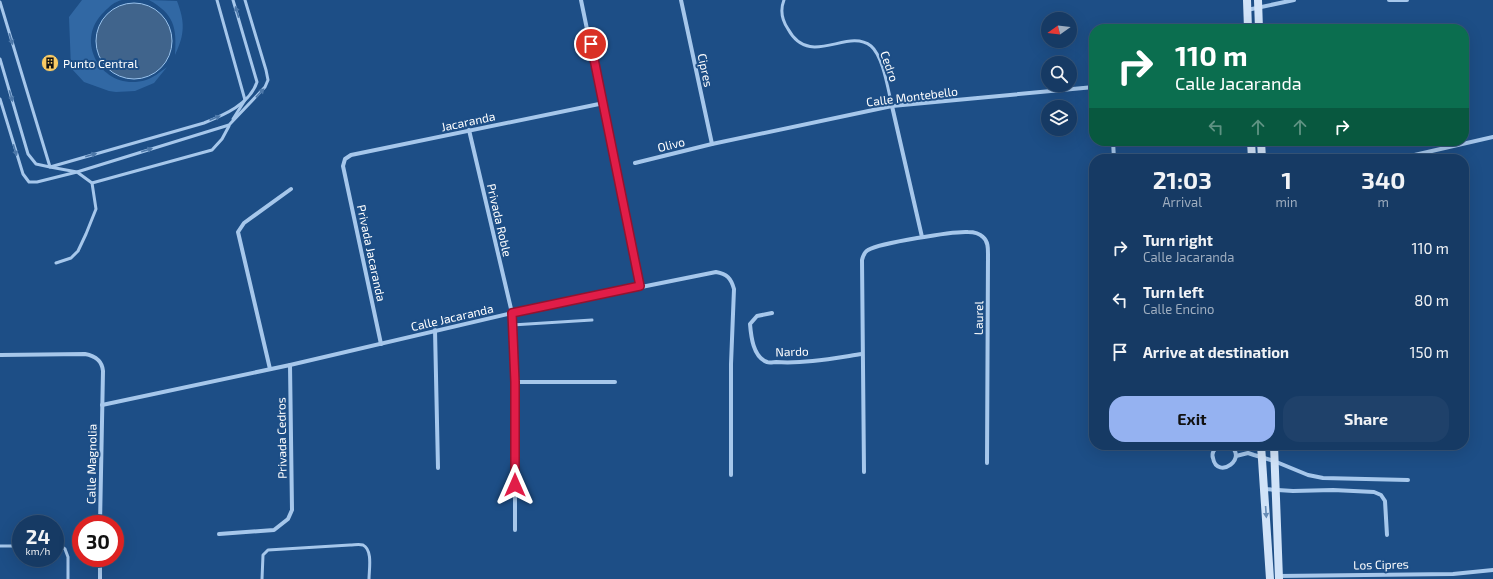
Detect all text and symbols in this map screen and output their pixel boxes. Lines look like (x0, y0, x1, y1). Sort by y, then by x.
one-way arrow (234, 6, 240, 18)
north arrow (1041, 12, 1077, 48)
map controls (1041, 12, 1077, 136)
pin (574, 27, 608, 61)
one-way arrow (8, 33, 14, 45)
icon: arrive (580, 33, 602, 55)
text: 110 m (1175, 38, 1248, 72)
icon: right (1109, 40, 1161, 92)
street label: Cedro (878, 49, 902, 83)
street label: Cipres (696, 52, 716, 88)
building icon: Punto Central (40, 53, 60, 73)
place label: Punto Central (63, 56, 138, 70)
button: search (1041, 56, 1077, 92)
text: Calle Jacaranda (1175, 72, 1302, 94)
street label: Calle Montebello (865, 83, 959, 109)
one-way arrow (255, 88, 264, 98)
one-way arrow (8, 90, 14, 102)
button: layers (1041, 100, 1077, 136)
street label: Jacaranda (440, 108, 496, 134)
one-way arrow (210, 115, 222, 121)
icon: left (1205, 116, 1227, 138)
icon: ahead (1247, 116, 1269, 138)
icon: ahead (1289, 116, 1311, 138)
icon: right (1331, 116, 1353, 138)
street label: Olivo (656, 134, 686, 154)
one-way arrow (12, 144, 18, 156)
one-way arrow (142, 147, 154, 153)
one-way arrow (85, 152, 97, 158)
text: 21:03 (1153, 165, 1212, 194)
text: 1 (1281, 165, 1292, 194)
text: 340 (1361, 165, 1405, 194)
street label: Privada Roble (485, 182, 515, 258)
text: Arrival (1162, 194, 1202, 210)
text: min (1275, 194, 1298, 210)
text: m (1378, 194, 1389, 210)
street label: Privada Jacaranda (355, 203, 389, 303)
text: Turn right (1143, 231, 1213, 249)
icon: right (1109, 237, 1131, 259)
text: 110 m (1412, 239, 1449, 257)
text: Calle Jacaranda (1143, 249, 1234, 265)
text: Turn left (1143, 283, 1204, 301)
icon: left (1109, 289, 1131, 311)
text: 80 m (1414, 291, 1449, 309)
street label: Laurel (971, 300, 985, 335)
street label: Calle Jacaranda (409, 301, 495, 333)
text: Calle Encino (1143, 301, 1215, 317)
icon: arrive (1109, 341, 1131, 363)
street label: Nardo (775, 343, 809, 359)
text: Arrive at destination (1143, 343, 1289, 361)
text: 150 m (1409, 343, 1449, 361)
button: Exit (1109, 396, 1275, 442)
button: Share (1283, 396, 1449, 442)
street label: Privada Cedros (273, 397, 289, 479)
street label: Calle Magnolia (83, 424, 99, 504)
position arrow (494, 464, 536, 506)
one-way arrow (1262, 506, 1269, 518)
speed limit sign: 30 (72, 515, 124, 567)
text: 24 (26, 524, 50, 548)
text: km/h (26, 545, 50, 557)
street label: Los Cipres (1353, 557, 1409, 571)

